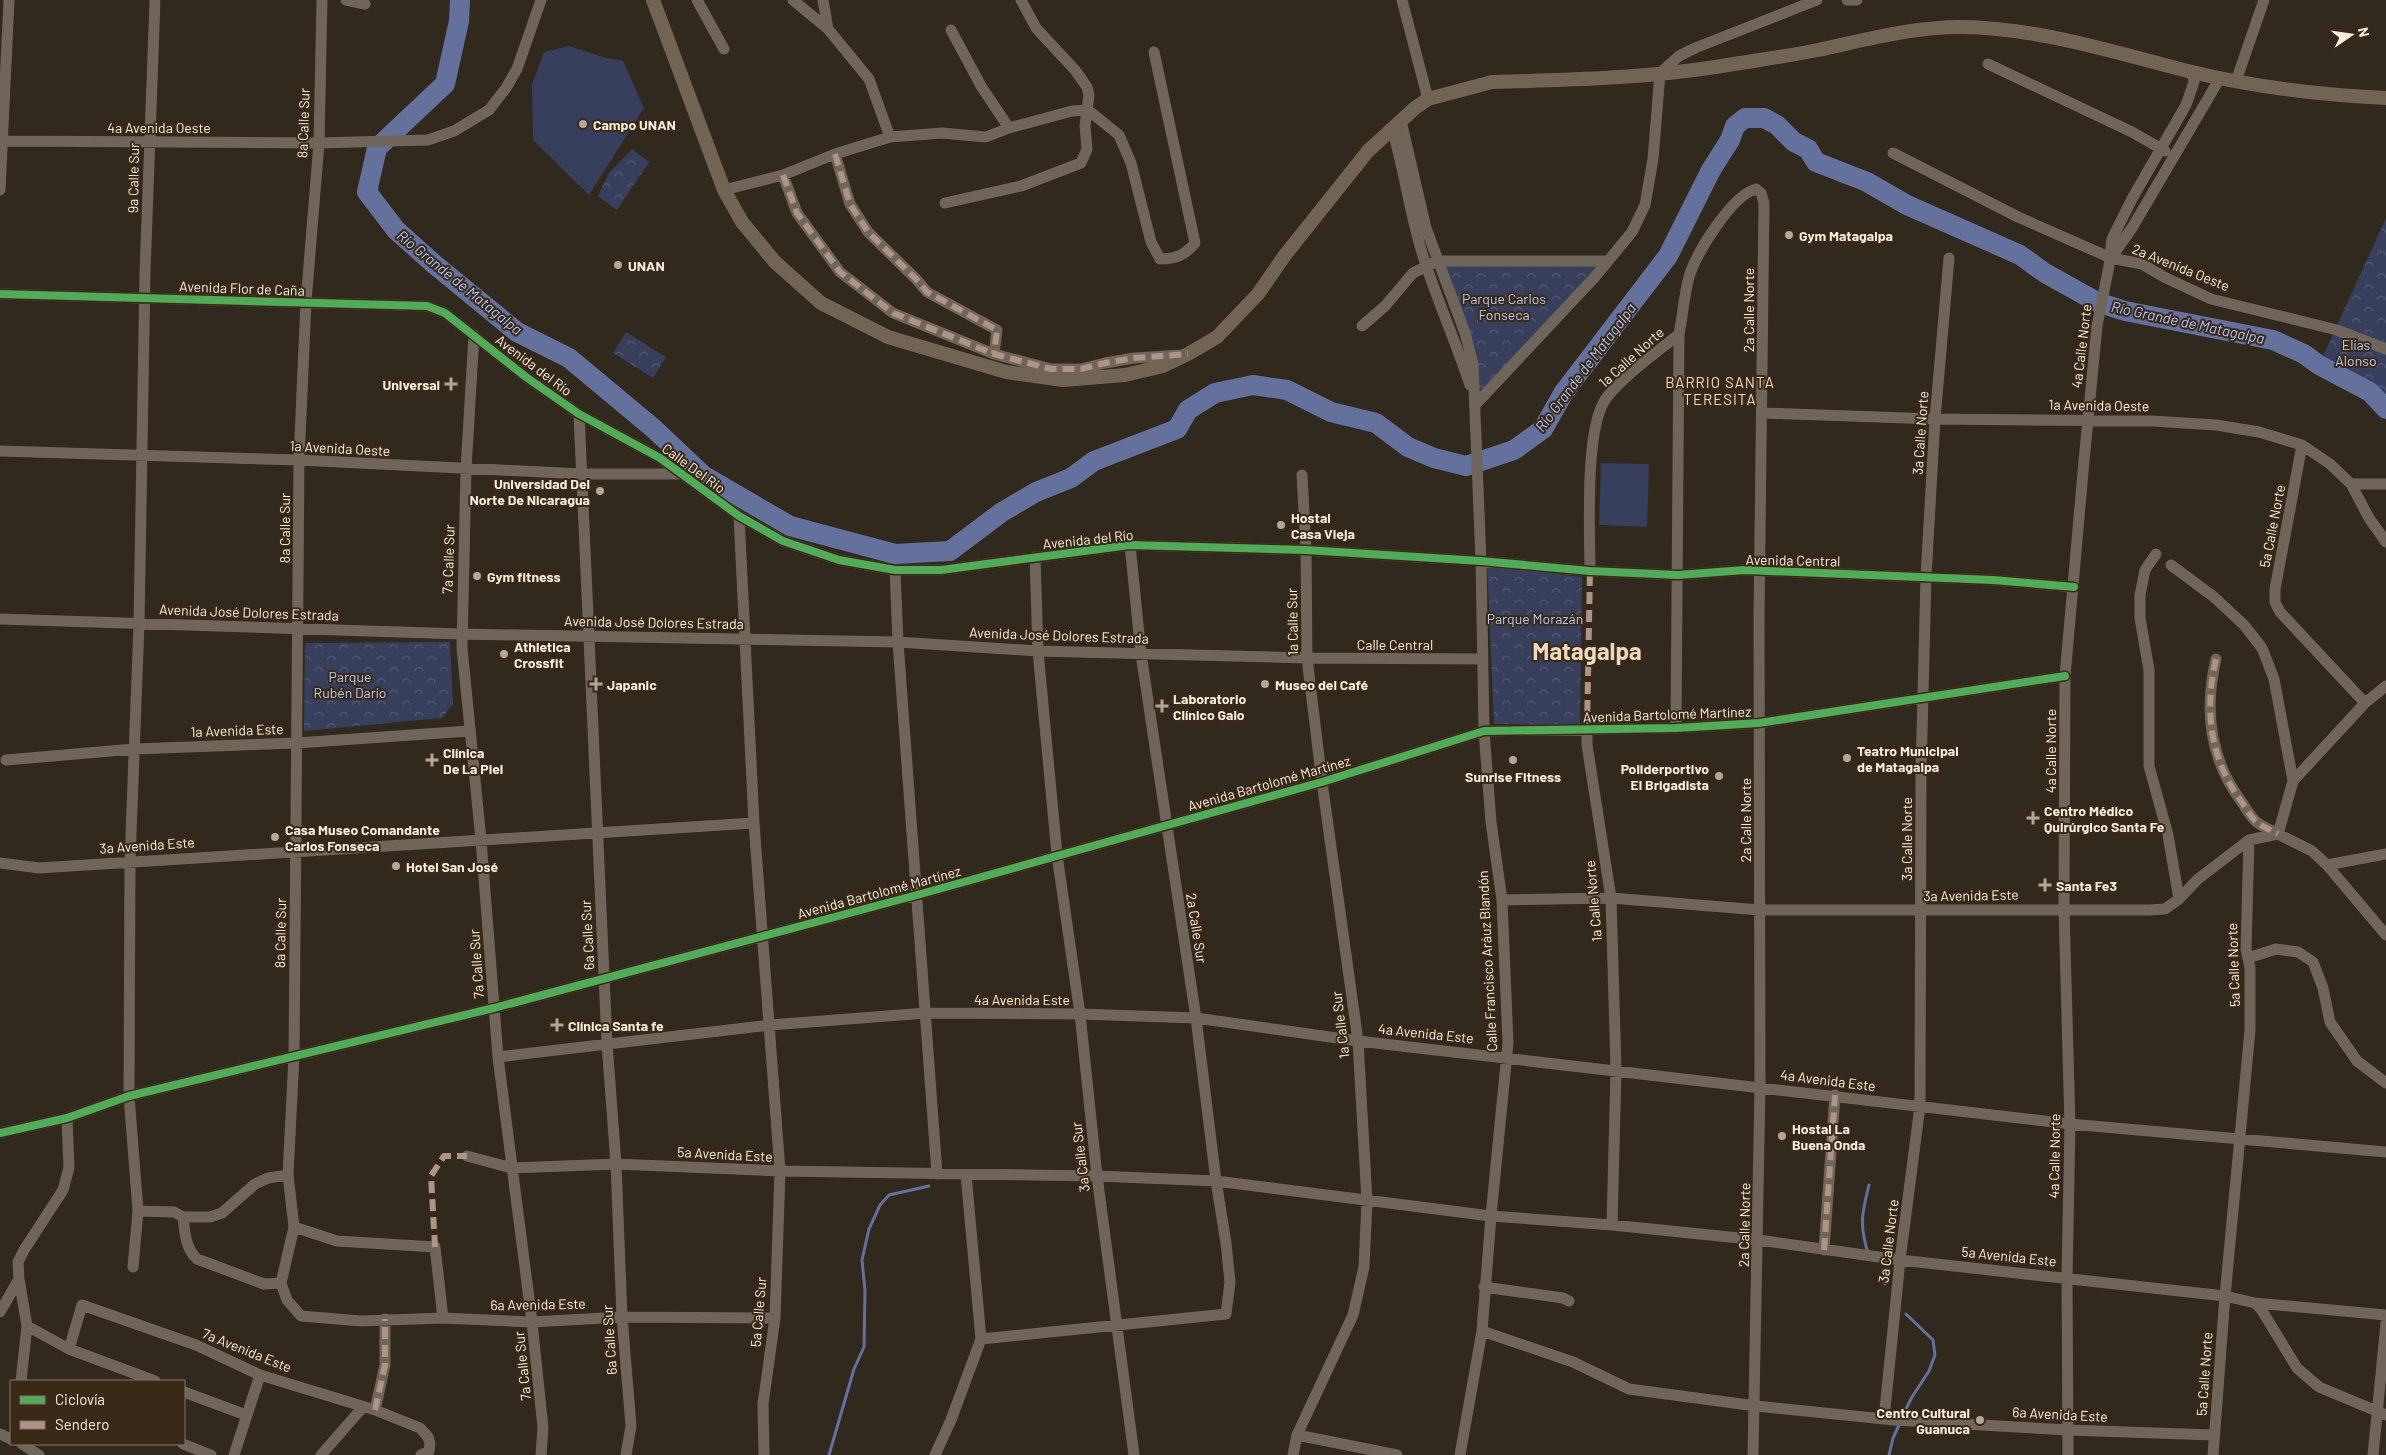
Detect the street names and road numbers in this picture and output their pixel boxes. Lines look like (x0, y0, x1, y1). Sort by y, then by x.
street label: 8a Calle Sur (293, 88, 313, 158)
street label: 4a Avenida Oeste (107, 119, 211, 136)
street label: 9a Calle Sur (124, 143, 142, 213)
street label: 2a Avenida Oeste (2130, 240, 2232, 294)
street label: 2a Calle Norte (1740, 268, 1757, 352)
street label: Avenida Flor de Caña (179, 277, 305, 299)
street label: 4a Calle Norte (2067, 303, 2095, 389)
street label: 1a Calle Norte (1595, 323, 1667, 391)
street label: Avenida del Río (493, 331, 575, 399)
street label: 3a Calle Norte (1909, 390, 1931, 476)
street label: 1a Avenida Oeste (2049, 396, 2149, 414)
street label: 1a Avenida Oeste (289, 437, 391, 459)
street label: Calle Del Rio (659, 439, 729, 497)
street label: 5a Calle Norte (2256, 483, 2288, 569)
street label: 8a Calle Sur (276, 493, 293, 563)
street label: 7a Calle Sur (438, 524, 458, 594)
street label: Avenida del Río (1042, 526, 1134, 552)
street label: Avenida Central (1745, 551, 1841, 569)
street label: 1a Calle Sur (1283, 588, 1301, 656)
street label: Avenida José Dolores Estrada (159, 600, 339, 624)
street label: Avenida José Dolores Estrada (564, 612, 744, 632)
street label: Avenida José Dolores Estrada (969, 623, 1149, 647)
street label: Calle Central (1357, 636, 1433, 653)
street label: Avenida Bartolomé Martínez (1582, 703, 1752, 725)
street label: 4a Calle Norte (2042, 709, 2059, 793)
street label: 1a Avenida Este (190, 720, 284, 740)
street label: Avenida Bartolomé Martínez (1186, 752, 1352, 814)
street label: 2a Calle Norte (1737, 778, 1754, 862)
street label: 3a Calle Norte (1898, 797, 1915, 881)
street label: 3a Avenida Este (99, 833, 195, 857)
street label: 1a Calle Norte (1581, 859, 1605, 943)
street label: Avenida Bartolomé Martínez (795, 862, 963, 922)
street label: Calle Francisco Aráuz Blandón (1474, 870, 1500, 1052)
street label: 3a Avenida Este (1923, 886, 2019, 904)
street label: 2a Calle Sur (1183, 892, 1211, 964)
street label: 8a Calle Sur (271, 898, 289, 968)
street label: 6a Calle Sur (577, 900, 597, 970)
street label: 5a Calle Norte (2223, 923, 2243, 1007)
street label: 7a Calle Sur (465, 929, 487, 999)
street label: 1a Calle Sur (1327, 990, 1353, 1060)
street label: 4a Avenida Este (974, 991, 1070, 1008)
street label: 4a Avenida Este (1377, 1020, 1475, 1046)
street label: 4a Avenida Este (1779, 1066, 1877, 1094)
street label: 4a Calle Norte (2045, 1114, 2063, 1198)
street label: 3a Calle Sur (1067, 1121, 1093, 1193)
street label: 5a Avenida Este (677, 1143, 773, 1165)
street label: 2a Calle Norte (1735, 1183, 1753, 1267)
street label: 3a Calle Norte (1874, 1198, 1902, 1284)
street label: 5a Avenida Este (1961, 1243, 2057, 1269)
street label: 5a Calle Sur (746, 1276, 770, 1348)
street label: 6a Avenida Este (490, 1295, 586, 1313)
street label: 6a Calle Sur (598, 1304, 620, 1376)
street label: 7a Avenida Este (200, 1324, 294, 1376)
street label: 7a Calle Sur (510, 1330, 534, 1402)
street label: 5a Calle Norte (2193, 1331, 2215, 1417)
street label: 6a Avenida Este (2012, 1403, 2108, 1425)

